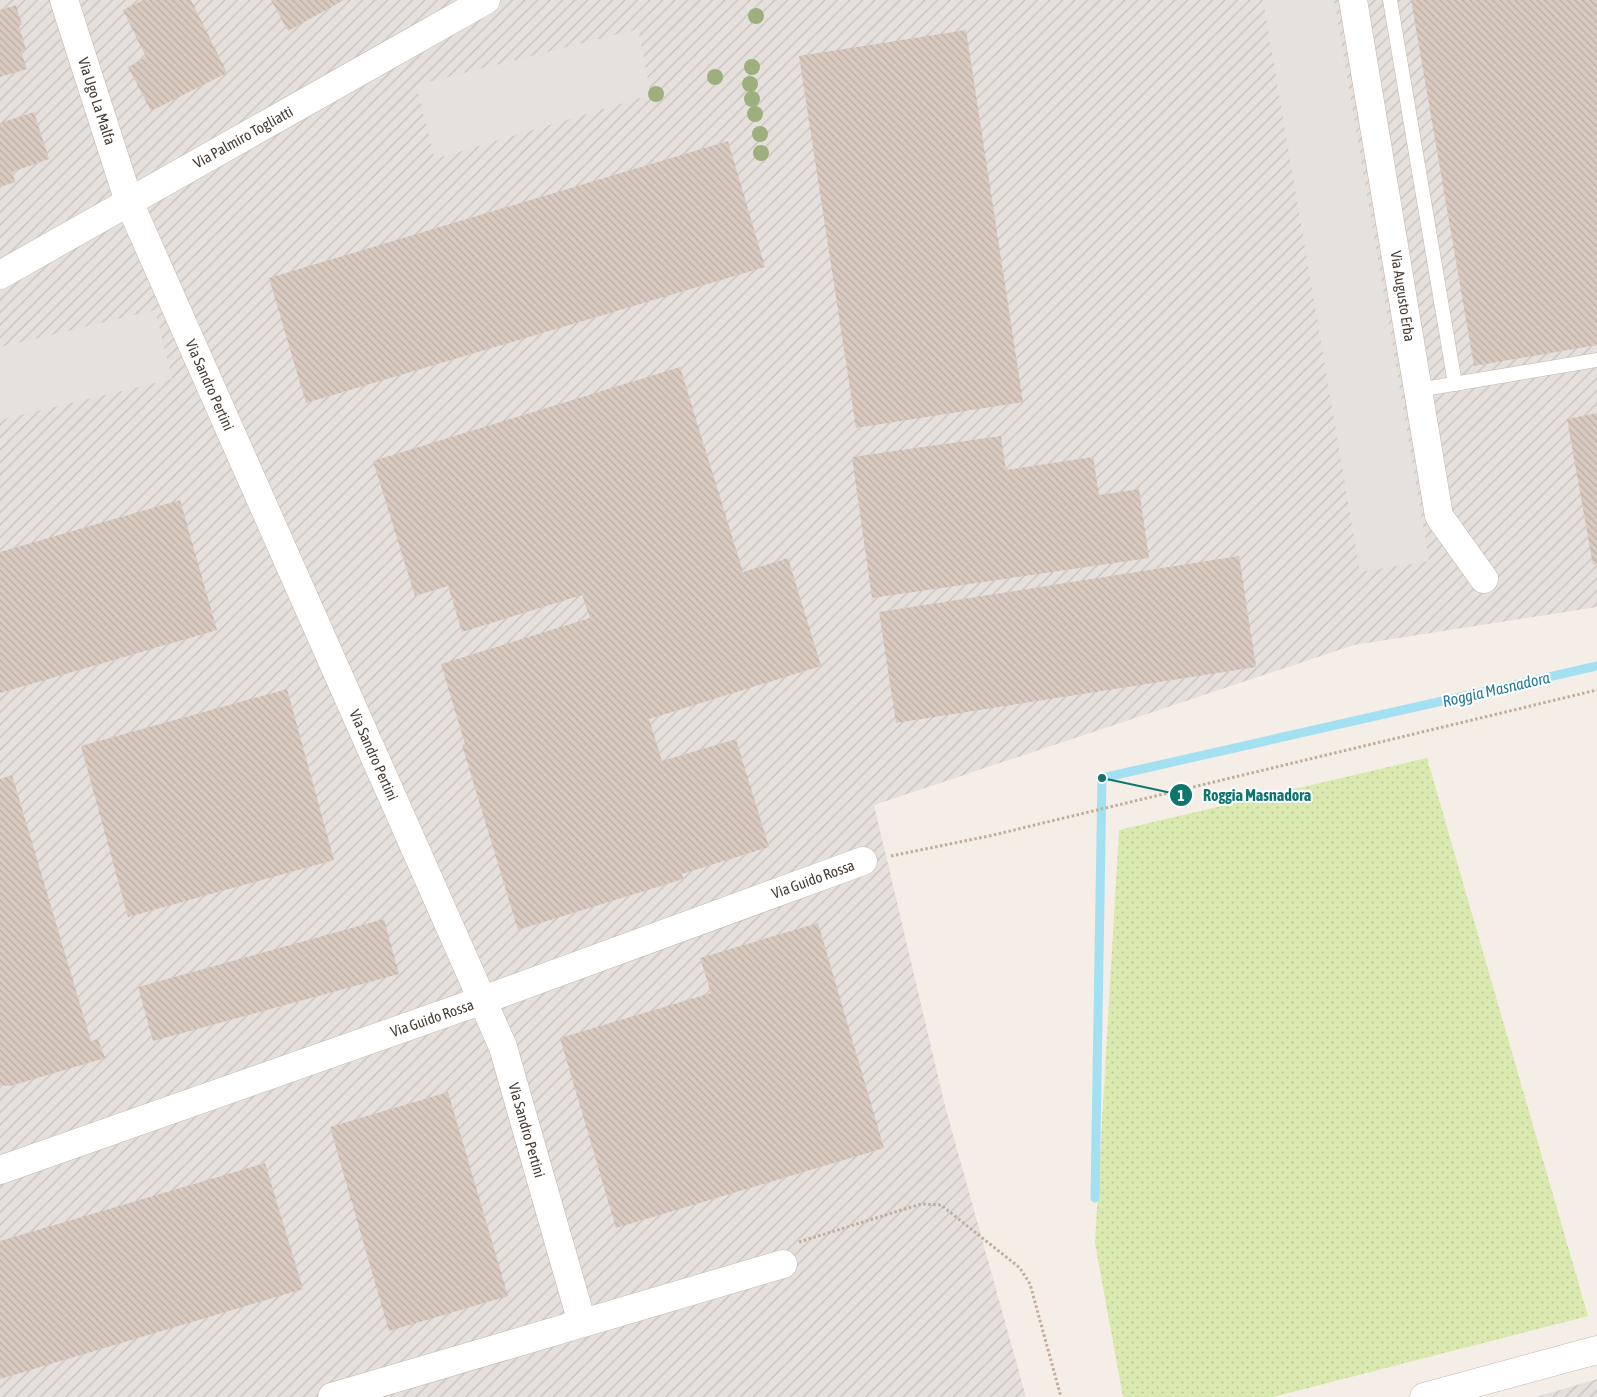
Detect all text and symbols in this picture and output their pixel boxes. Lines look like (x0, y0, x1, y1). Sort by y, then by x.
street label: Via Ugo La Malfa (75, 55, 119, 147)
street label: Via Palmiro Togliatti (190, 103, 296, 171)
street label: Via Augusto Erba (1387, 249, 1419, 343)
street label: Via Sandro Pertini (182, 337, 238, 433)
water label: Roggia Masnadora (1441, 668, 1552, 711)
street label: Via Sandro Pertini (346, 707, 402, 803)
callout: Roggia Masnadora (1168, 780, 1321, 811)
text: Roggia Masnadora (1203, 786, 1311, 804)
text: 1 (1177, 787, 1185, 804)
street label: Via Guido Rossa (769, 856, 857, 902)
street label: Via Guido Rossa (388, 996, 476, 1040)
street label: Via Sandro Pertini (505, 1081, 549, 1179)

